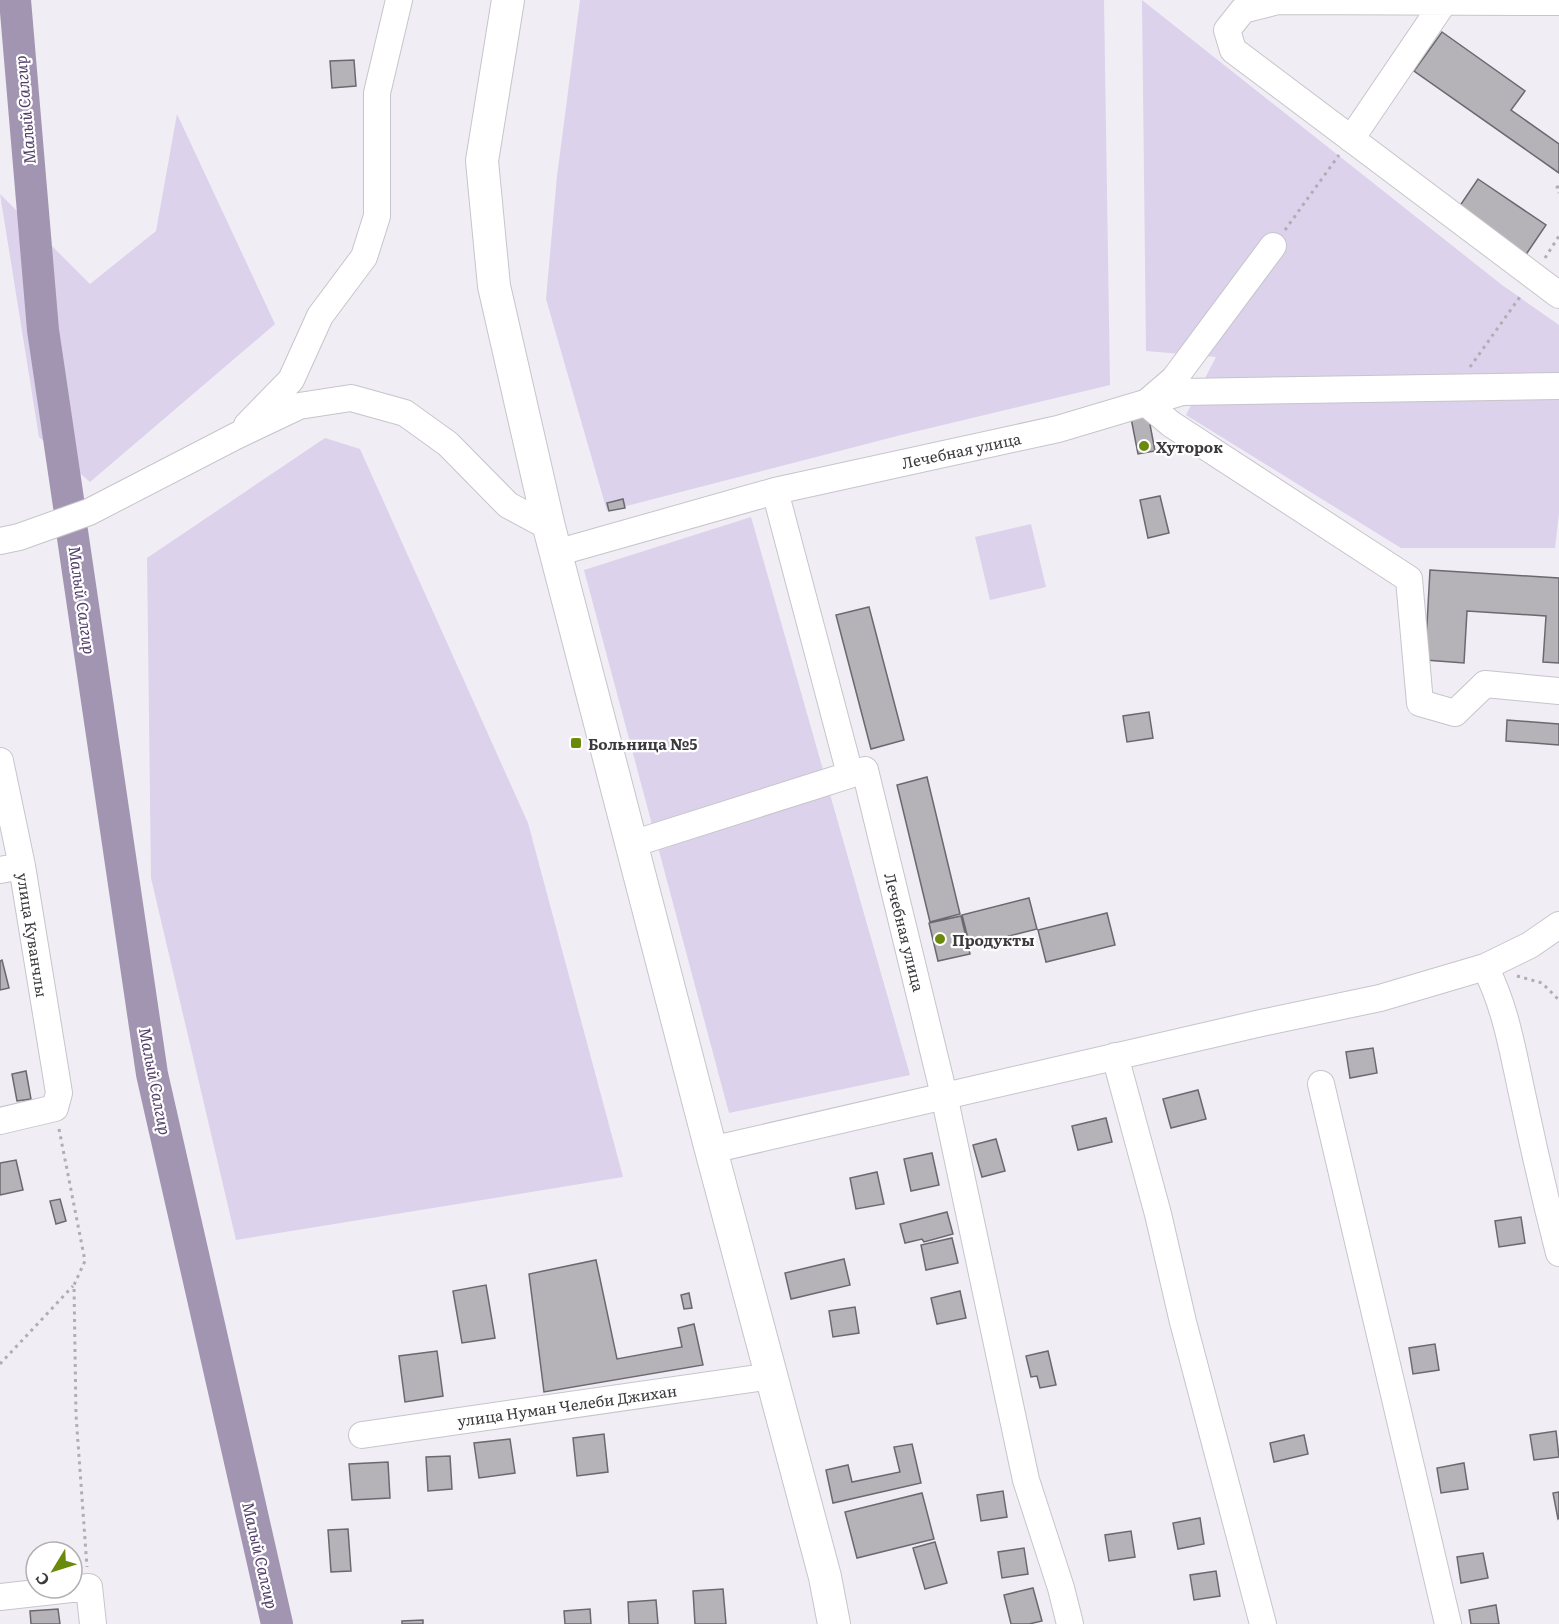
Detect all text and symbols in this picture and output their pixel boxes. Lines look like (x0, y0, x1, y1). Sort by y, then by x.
water label: Малый Салгир (7, 55, 41, 165)
street label: Лечебная улица (899, 426, 1024, 474)
place label: Хуторок (1156, 435, 1223, 458)
marker: Хуторок (1137, 439, 1151, 453)
water label: Малый Салгир (64, 544, 102, 656)
place label: Больница №5 (588, 732, 697, 755)
marker: Больница №5 (569, 736, 583, 750)
street label: Лечебная улица (879, 870, 931, 995)
street label: улица Куванчлы (12, 871, 54, 999)
place label: Продукты (952, 928, 1034, 951)
marker: Продукты (933, 932, 947, 946)
water label: Малый Салгир (134, 1025, 178, 1137)
street label: улица Нуман Челеби Джихан (456, 1378, 678, 1432)
water label: Малый Салгир (237, 1499, 285, 1611)
north arrow (24, 1540, 84, 1600)
text: С (28, 1568, 54, 1592)

